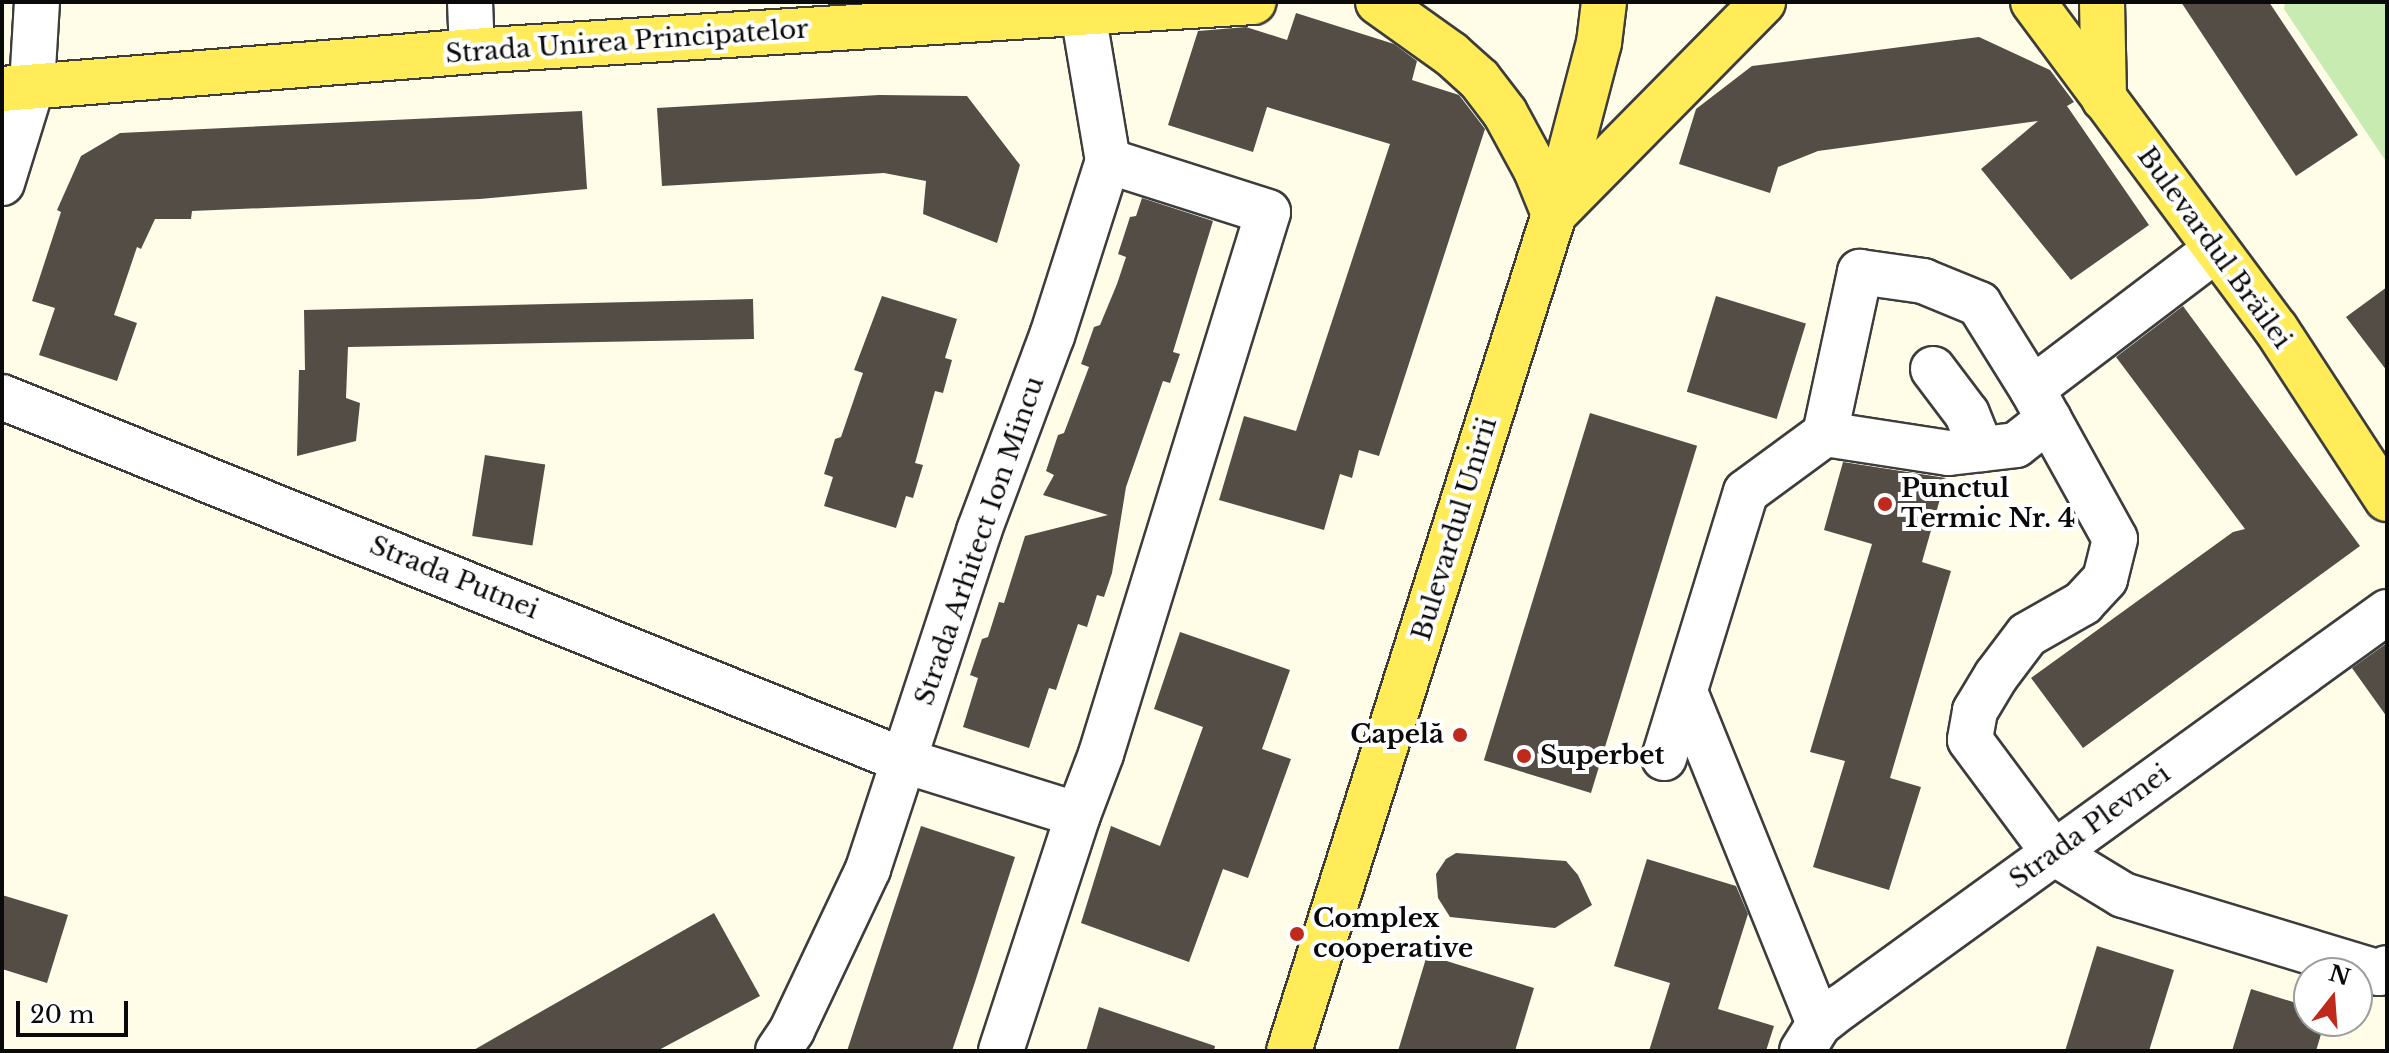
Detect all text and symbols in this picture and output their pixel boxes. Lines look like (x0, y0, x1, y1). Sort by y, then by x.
street label: Strada Unirea Principatelor (444, 14, 810, 70)
street label: Bulevardul Brăilei (2131, 141, 2297, 355)
street label: Strada Arhitect Ion Mincu (909, 372, 1051, 710)
street label: Bulevardul Unirii (1406, 414, 1504, 644)
place label: Punctul Termic Nr. 4 (1901, 473, 2075, 534)
marker: Punctul Termic Nr. 4 (1876, 495, 1894, 513)
street label: Strada Putnei (365, 530, 543, 626)
place label: Capelă (1350, 719, 1444, 751)
marker: Capelă (1451, 726, 1469, 744)
place label: Superbet (1540, 740, 1664, 772)
marker: Superbet (1515, 747, 1533, 765)
street label: Strada Plevnei (2004, 758, 2176, 896)
place label: Complex cooperative (1313, 903, 1473, 964)
marker: Complex cooperative (1288, 925, 1306, 943)
north arrow (2293, 957, 2373, 1037)
text: N (2326, 960, 2353, 991)
scale bar (20, 985, 132, 1035)
text: 20 m (30, 1000, 95, 1029)

